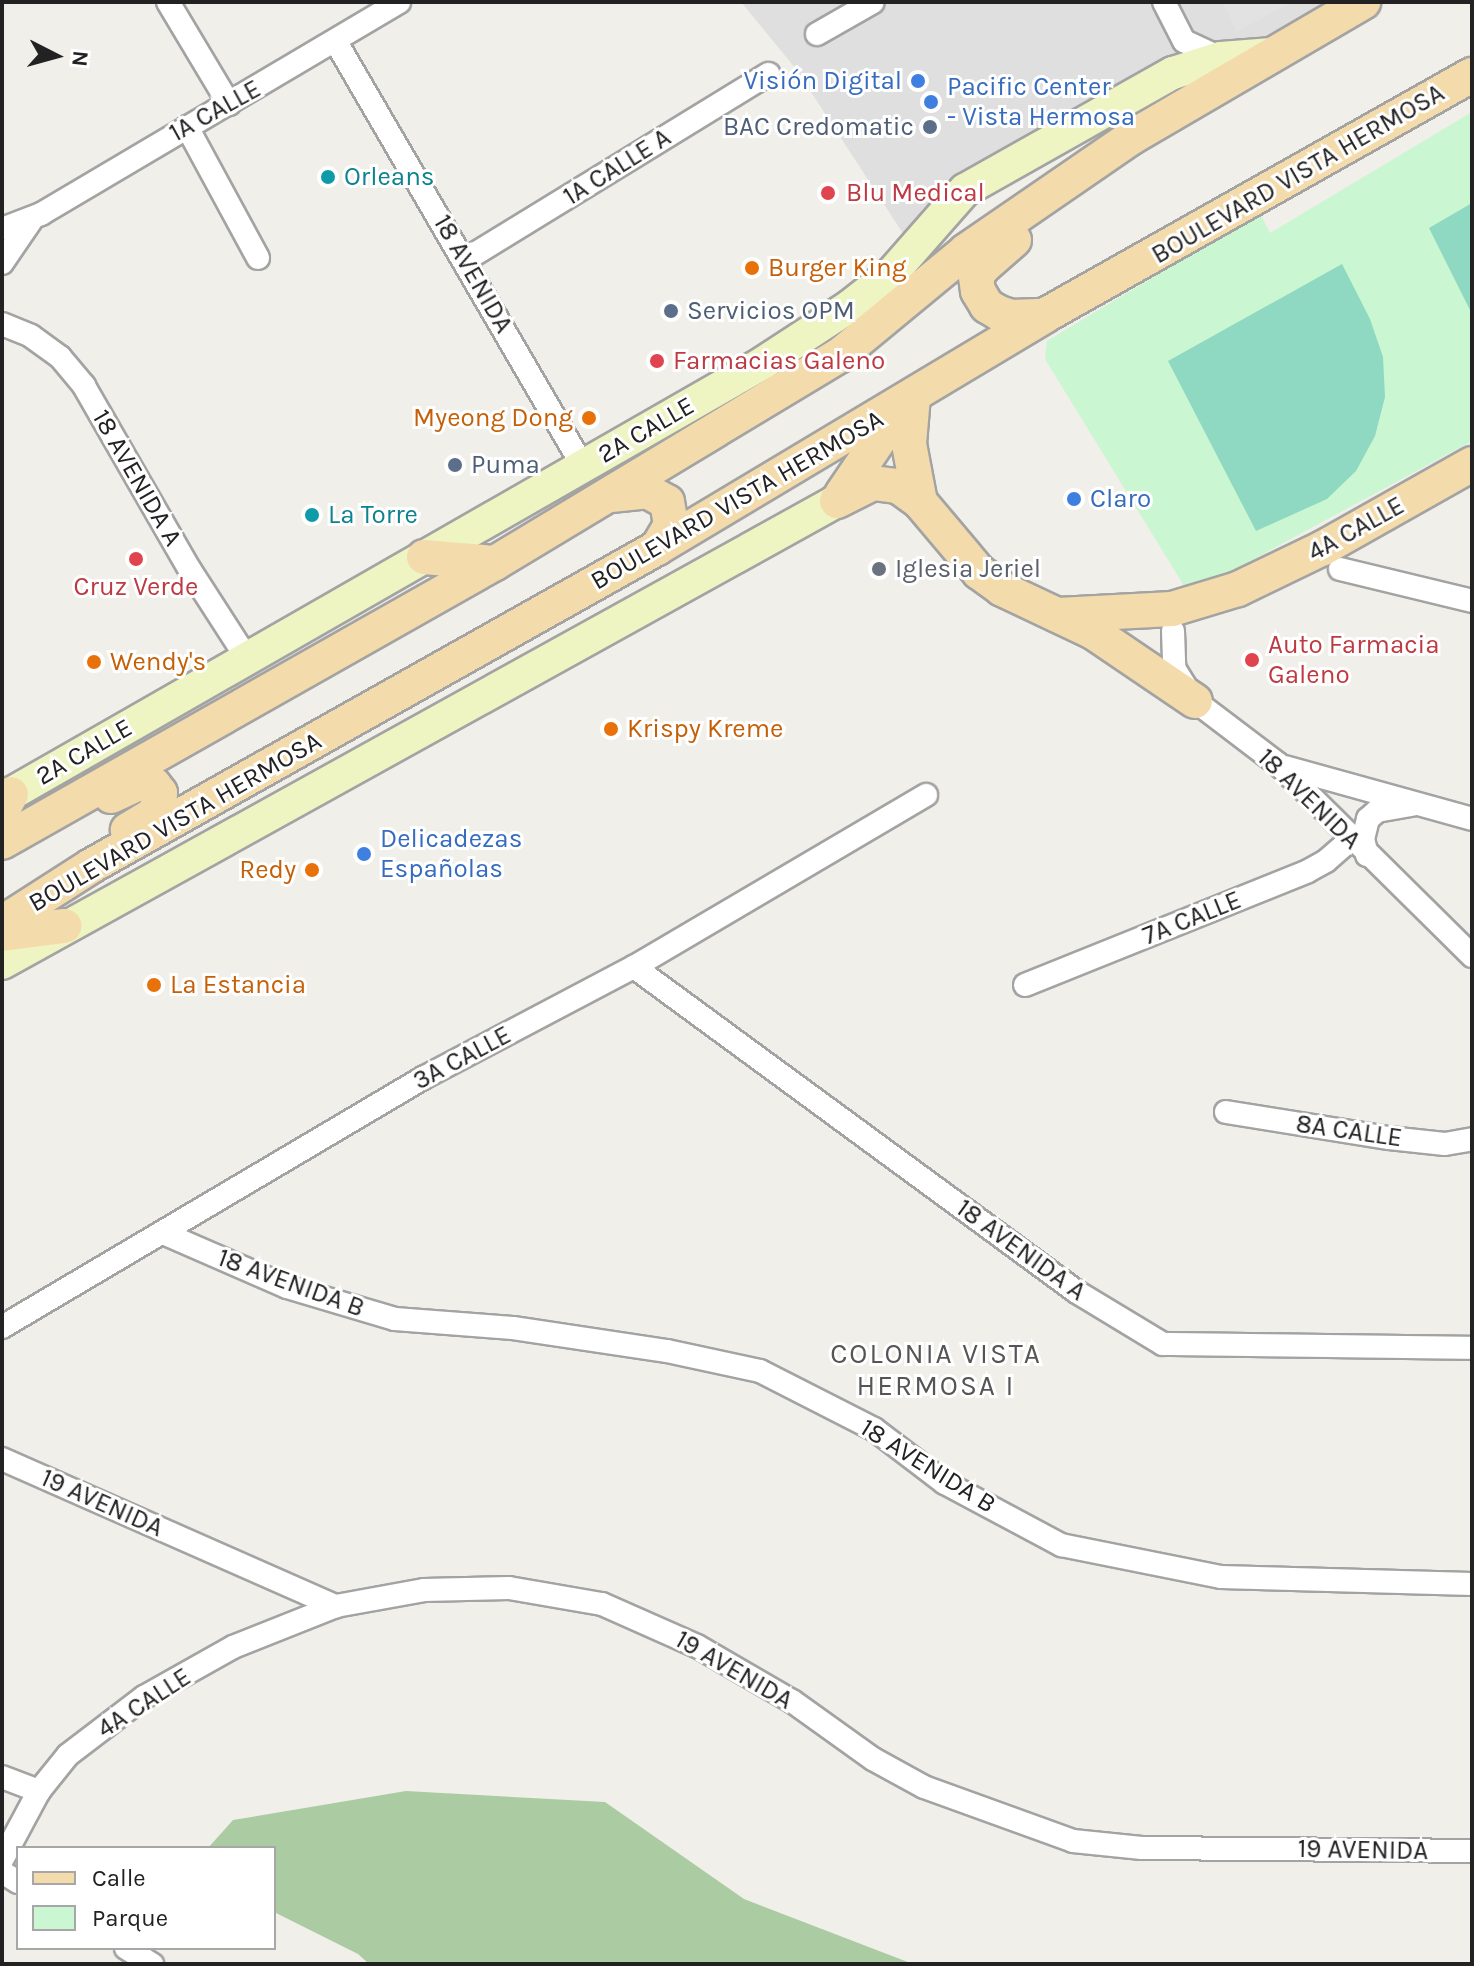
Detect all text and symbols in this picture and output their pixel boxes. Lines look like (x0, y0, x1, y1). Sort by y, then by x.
north arrow (16, 16, 96, 96)
text: N (66, 49, 94, 68)
place label: Visión Digital (743, 65, 902, 97)
place label: Pacific Center - Vista Hermosa (947, 71, 1135, 132)
marker: Visión Digital (909, 72, 927, 90)
street label: 1A CALLE (164, 73, 266, 149)
street label: BOULEVARD VISTA HERMOSA (1146, 77, 1450, 271)
marker: Pacific Center - Vista Hermosa (922, 93, 940, 111)
place label: BAC Credomatic (723, 111, 914, 143)
marker: BAC Credomatic (921, 118, 939, 136)
street label: 1A CALLE A (558, 122, 676, 212)
place label: Orleans (344, 161, 434, 193)
marker: Orleans (319, 168, 337, 186)
place label: Blu Medical (846, 177, 985, 209)
marker: Blu Medical (817, 182, 839, 204)
street label: 18 AVENIDA (427, 209, 519, 339)
place label: Burger King (768, 252, 906, 284)
marker: Burger King (743, 259, 761, 277)
place label: Servicios OPM (687, 295, 855, 327)
marker: Servicios OPM (662, 302, 680, 320)
place label: Farmacias Galeno (673, 345, 885, 377)
marker: Farmacias Galeno (648, 352, 666, 370)
street label: 2A CALLE (592, 390, 700, 470)
place label: Myeong Dong (413, 402, 573, 434)
street label: BOULEVARD VISTA HERMOSA (585, 403, 889, 597)
street label: 18 AVENIDA A (85, 404, 189, 552)
marker: Myeong Dong (580, 409, 598, 427)
place label: Puma (471, 449, 540, 481)
marker: Puma (446, 456, 464, 474)
place label: Claro (1090, 483, 1151, 515)
marker: Claro (1065, 490, 1083, 508)
street label: 4A CALLE (1302, 490, 1410, 568)
place label: La Torre (328, 499, 418, 531)
marker: La Torre (303, 506, 321, 524)
marker: Cruz Verde (127, 550, 145, 568)
place label: Iglesia Jeriel (895, 553, 1041, 585)
marker: Iglesia Jeriel (870, 560, 888, 578)
place label: Cruz Verde (74, 571, 198, 603)
place label: Auto Farmacia Galeno (1268, 629, 1440, 690)
place label: Wendy's (110, 646, 206, 678)
marker: Auto Farmacia Galeno (1243, 651, 1261, 669)
marker: Wendy's (85, 653, 103, 671)
street label: 2A CALLE (30, 712, 138, 792)
place label: Krispy Kreme (627, 713, 783, 745)
marker: Krispy Kreme (602, 720, 620, 738)
street label: BOULEVARD VISTA HERMOSA (23, 725, 327, 919)
street label: 18 AVENIDA (1251, 742, 1367, 856)
place label: Delicadezas Españolas (380, 823, 522, 884)
marker: Delicadezas Españolas (355, 845, 373, 863)
place label: Redy (239, 854, 296, 886)
marker: Redy (303, 861, 321, 879)
street label: 7A CALLE (1138, 884, 1246, 952)
place label: La Estancia (170, 969, 306, 1001)
marker: La Estancia (145, 976, 163, 994)
street label: 3A CALLE (408, 1019, 516, 1097)
street label: 8A CALLE (1294, 1108, 1404, 1154)
street label: 18 AVENIDA A (950, 1193, 1092, 1307)
street label: 18 AVENIDA B (213, 1242, 369, 1324)
district label: COLONIA VISTA HERMOSA I (830, 1337, 1042, 1403)
street label: 18 AVENIDA B (855, 1412, 1001, 1520)
street label: 19 AVENIDA (36, 1462, 168, 1544)
street label: 19 AVENIDA (670, 1624, 798, 1716)
street label: 4A CALLE (91, 1661, 197, 1745)
street label: 19 AVENIDA (1298, 1833, 1428, 1867)
legend (16, 1846, 276, 1950)
text: Calle (92, 1864, 146, 1892)
text: Parque (92, 1904, 168, 1932)

